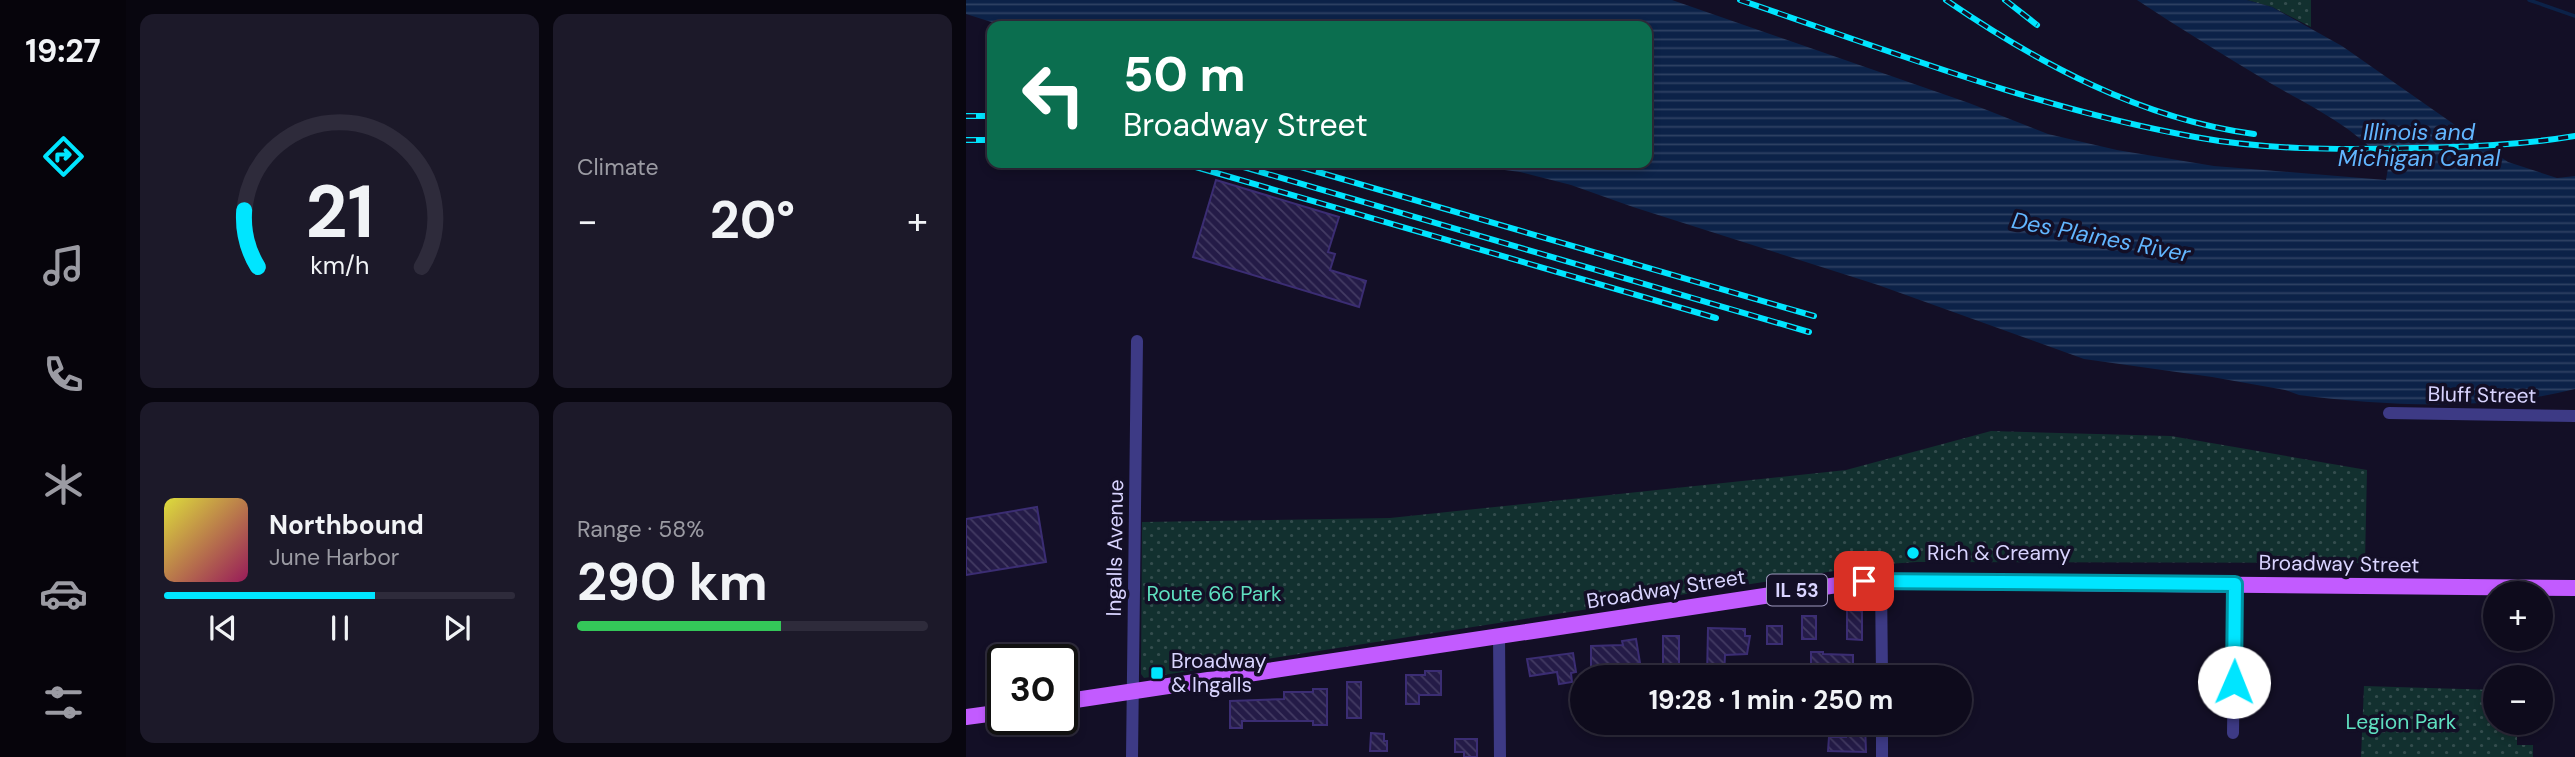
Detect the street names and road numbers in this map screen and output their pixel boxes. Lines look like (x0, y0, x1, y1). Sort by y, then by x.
street label: Bluff Street (2427, 380, 2537, 410)
street label: Ingalls Avenue (1100, 479, 1130, 617)
street label: Broadway Street (2258, 549, 2420, 579)
street label: Broadway Street (1584, 563, 1748, 615)
road number: IL 53 (1767, 575, 1827, 606)

